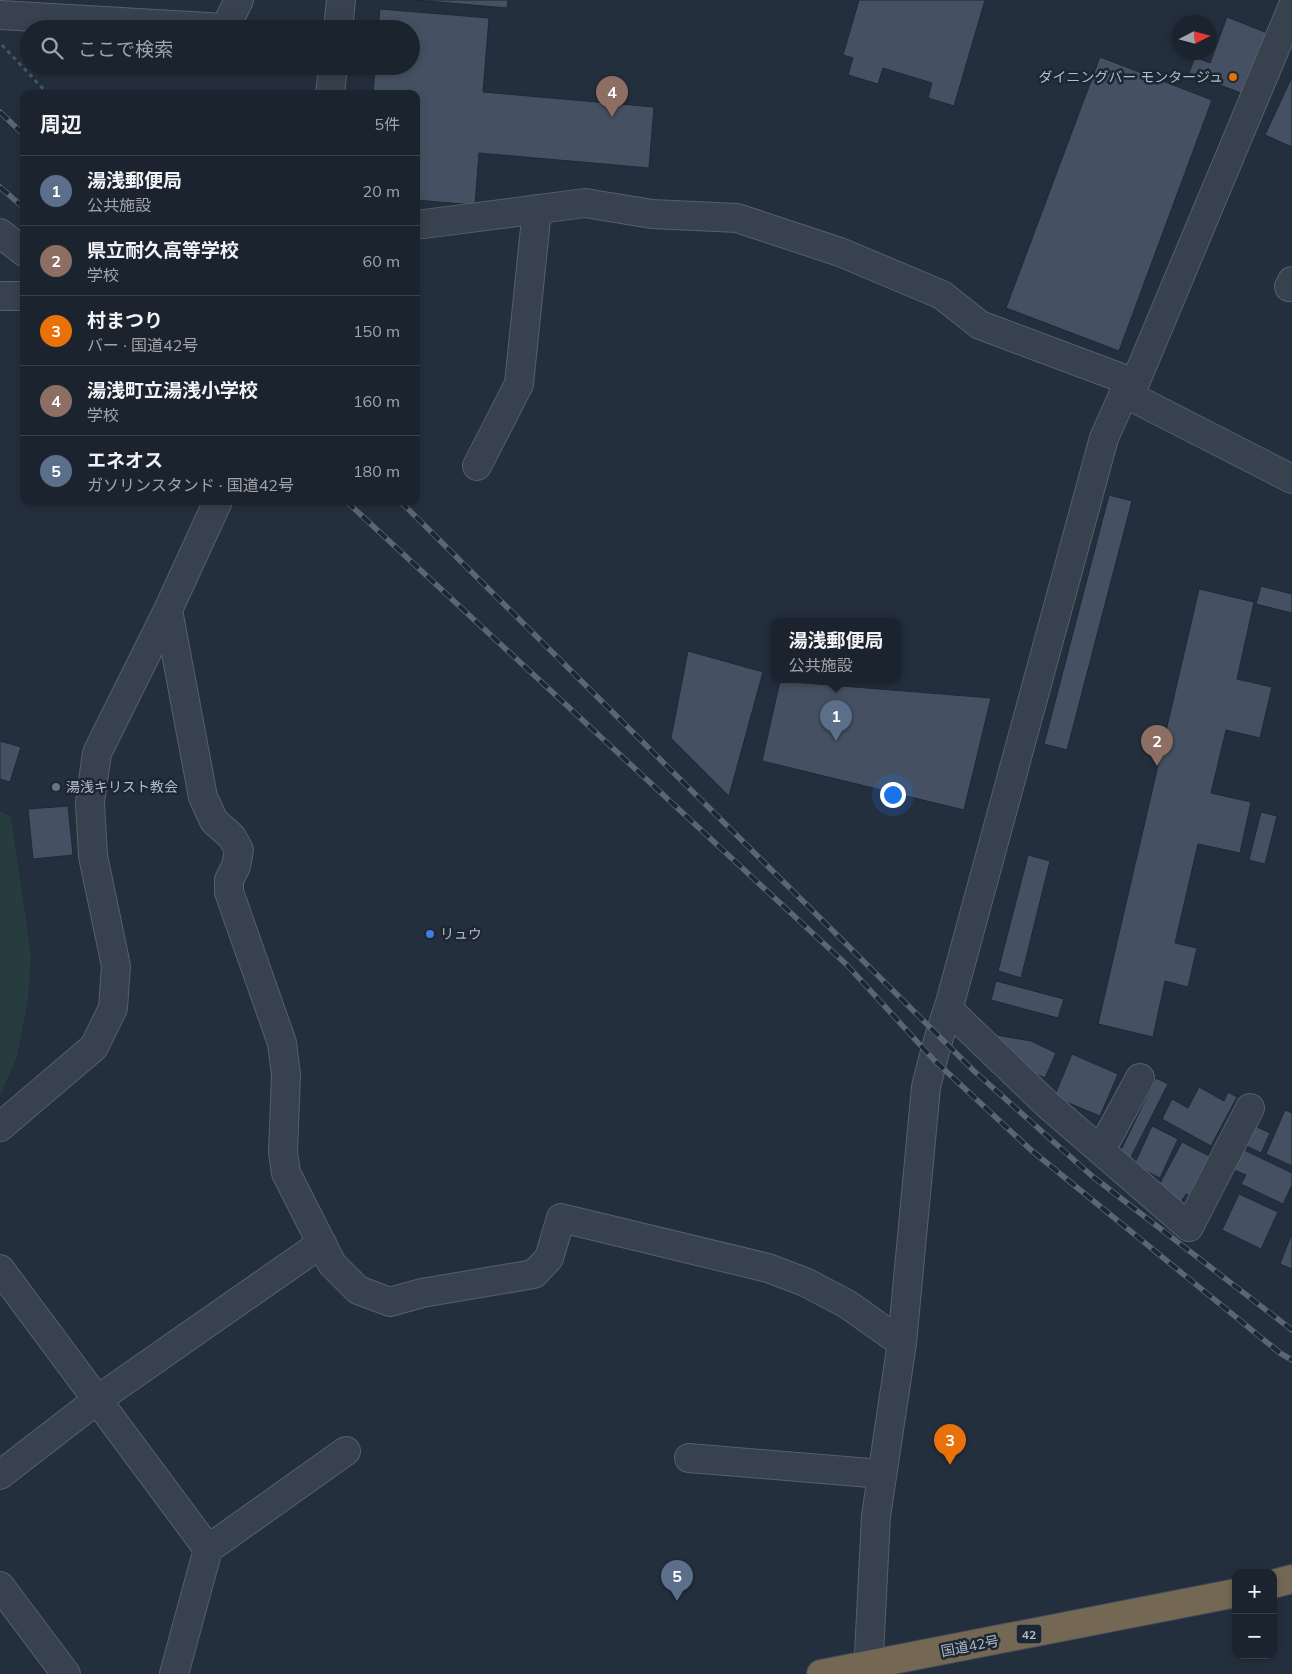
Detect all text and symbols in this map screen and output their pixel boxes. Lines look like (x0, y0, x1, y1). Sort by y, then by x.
north arrow (1172, 15, 1217, 60)
search box (20, 20, 420, 75)
icon: search (38, 34, 66, 62)
text: ここで検索 (78, 37, 173, 61)
place label: ダイニングバー モンタージュ (1039, 68, 1223, 86)
marker: ダイニングバー モンタージュ (1227, 71, 1239, 83)
pin: 4 (596, 76, 628, 117)
text: 周辺 (40, 111, 82, 137)
text: 5件 (374, 114, 400, 134)
text: 湯浅郵便局 (87, 168, 182, 192)
text: 1 (51, 181, 61, 201)
text: 20 m (363, 181, 400, 201)
text: 公共施設 (87, 195, 151, 215)
text: 県立耐久高等学校 (87, 238, 239, 262)
text: 2 (51, 251, 61, 271)
text: 60 m (363, 251, 400, 271)
text: 学校 (87, 265, 119, 285)
text: 村まつり (87, 308, 163, 332)
text: 3 (51, 321, 61, 341)
text: 150 m (353, 321, 400, 341)
text: バー · 国道42号 (87, 335, 198, 355)
text: 湯浅町立湯浅小学校 (87, 378, 258, 402)
text: 4 (51, 391, 61, 411)
text: 160 m (353, 391, 400, 411)
text: 学校 (87, 405, 119, 425)
text: エネオス (87, 448, 163, 472)
text: 5 (51, 461, 61, 481)
text: 180 m (353, 461, 400, 481)
text: ガソリンスタンド · 国道42号 (87, 475, 294, 495)
popup (771, 618, 901, 683)
text: 湯浅郵便局 (788, 628, 884, 652)
text: 公共施設 (788, 655, 853, 675)
pin: 1 (820, 700, 852, 741)
pin: 2 (1141, 725, 1173, 766)
place label: 湯浅キリスト教会 (66, 778, 178, 796)
marker: 湯浅キリスト教会 (50, 781, 62, 793)
your location (880, 782, 906, 808)
place label: リュウ (440, 925, 482, 943)
marker: リュウ (424, 928, 436, 940)
pin: 3 (934, 1424, 966, 1465)
pin: 5 (661, 1560, 693, 1601)
map controls (1232, 1569, 1277, 1659)
button: + (1232, 1569, 1277, 1614)
button: − (1232, 1614, 1277, 1659)
road number: 42 (1016, 1625, 1042, 1644)
street label: 国道42号 (939, 1632, 1001, 1660)

